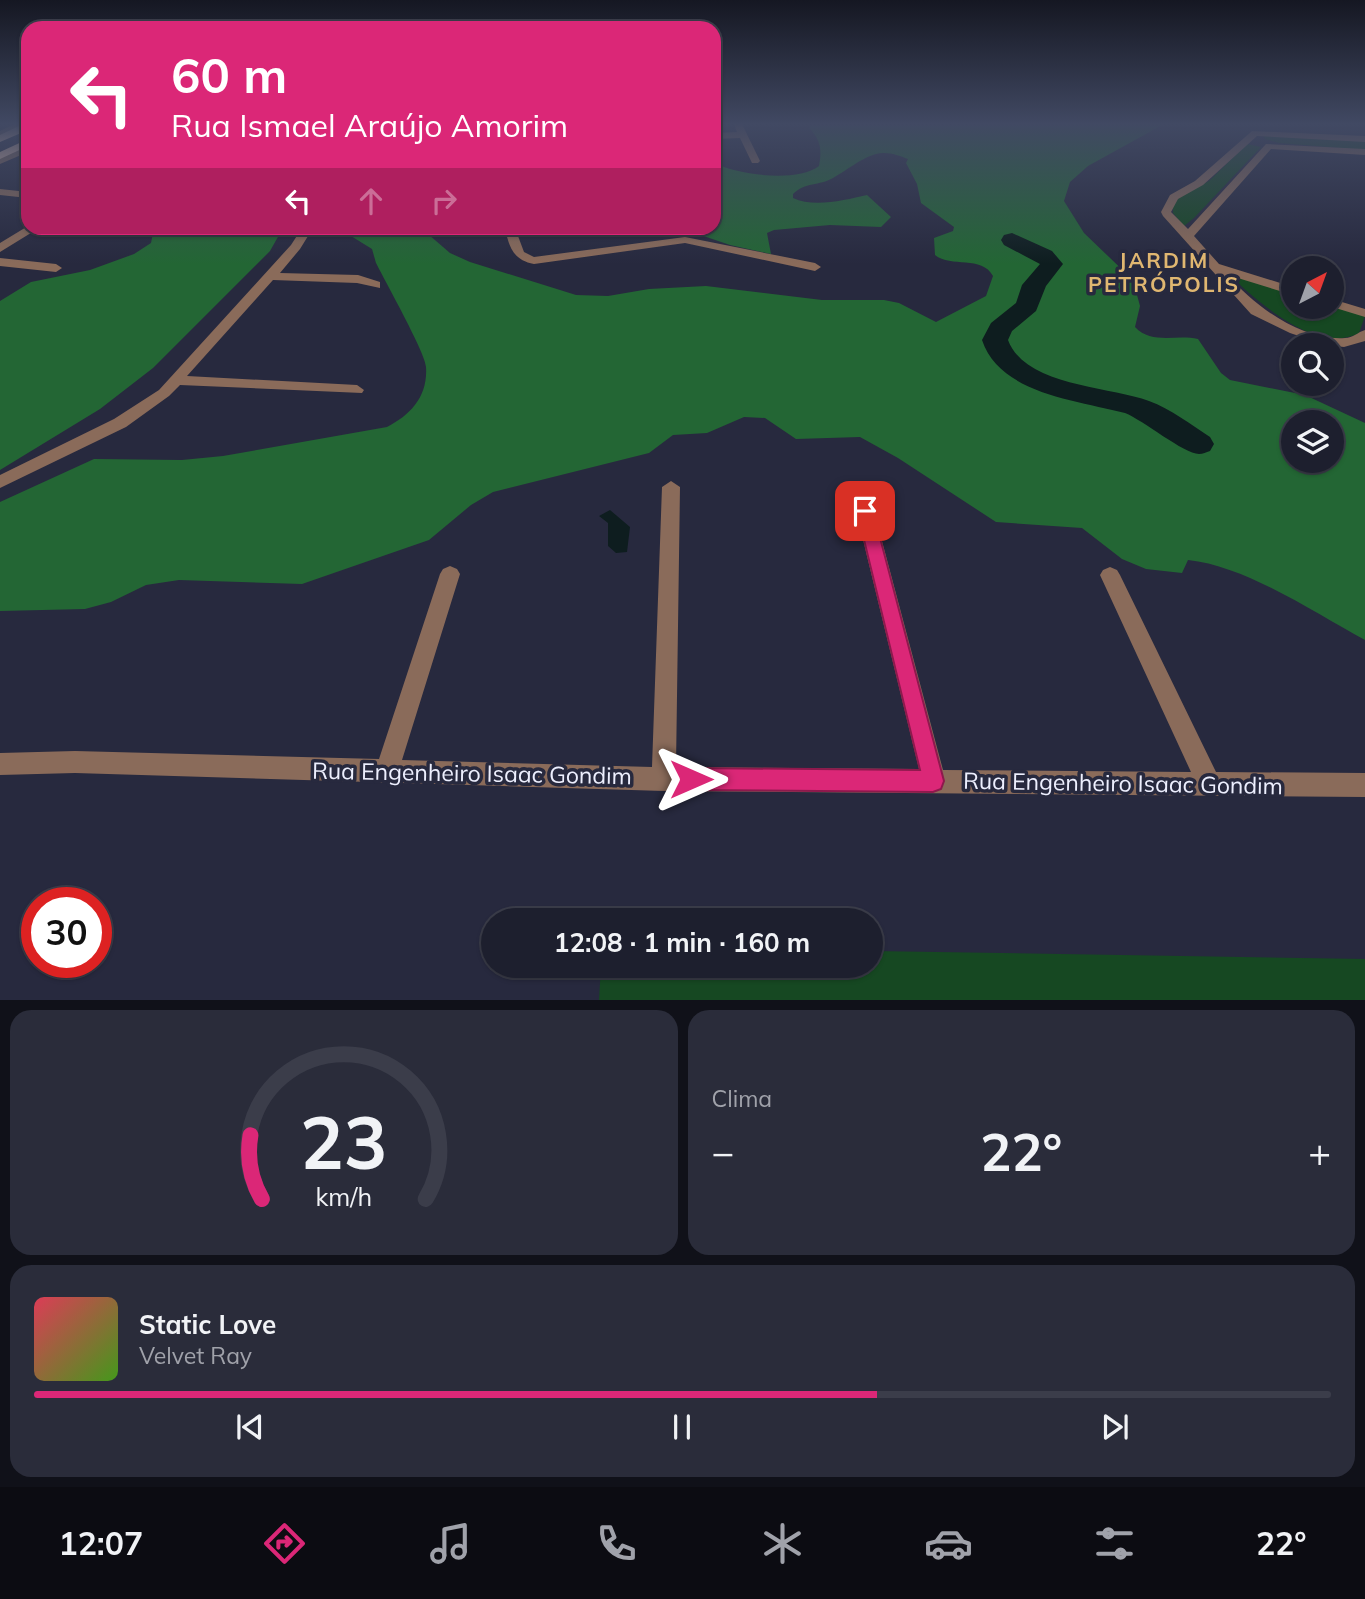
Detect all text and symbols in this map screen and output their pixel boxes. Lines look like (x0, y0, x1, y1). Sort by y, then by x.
text: 60 m (171, 44, 287, 105)
icon: left (56, 49, 147, 140)
text: Rua Ismael Araújo Amorim (171, 105, 568, 145)
icon: left (279, 182, 317, 220)
icon: ahead (352, 182, 390, 220)
icon: right (425, 182, 463, 220)
district label: JARDIM PETRÓPOLIS (1088, 247, 1240, 297)
north arrow (1281, 256, 1344, 318)
map controls (1281, 256, 1344, 473)
button: search (1281, 333, 1344, 396)
button: layers (1281, 410, 1344, 473)
pin (835, 481, 895, 541)
icon: arrive (846, 492, 884, 530)
position arrow (654, 742, 728, 816)
street label: Rua Engenheiro Isaac Gondim (312, 756, 632, 790)
street label: Rua Engenheiro Isaac Gondim (963, 766, 1283, 800)
speed limit sign: 30 (21, 887, 112, 978)
text: 12:08 · 1 min · 160 m (554, 926, 810, 959)
text: Clima (712, 1084, 772, 1113)
text: 23 (300, 1096, 387, 1187)
text: 22° (980, 1119, 1062, 1184)
text: − (712, 1128, 734, 1176)
text: + (1308, 1128, 1331, 1176)
text: km/h (315, 1180, 372, 1211)
text: Static Love (139, 1308, 276, 1341)
text: Velvet Ray (139, 1341, 252, 1370)
icon: previous (231, 1408, 269, 1446)
icon: pause (663, 1408, 701, 1446)
icon: next (1096, 1408, 1134, 1446)
icon: directions (260, 1519, 309, 1568)
icon: music (426, 1519, 475, 1568)
icon: phone (592, 1519, 641, 1568)
icon: climate (758, 1519, 807, 1568)
icon: car (924, 1519, 973, 1568)
icon: filters (1090, 1519, 1139, 1568)
text: 12:07 (58, 1523, 143, 1563)
text: 22° (1256, 1523, 1306, 1563)

